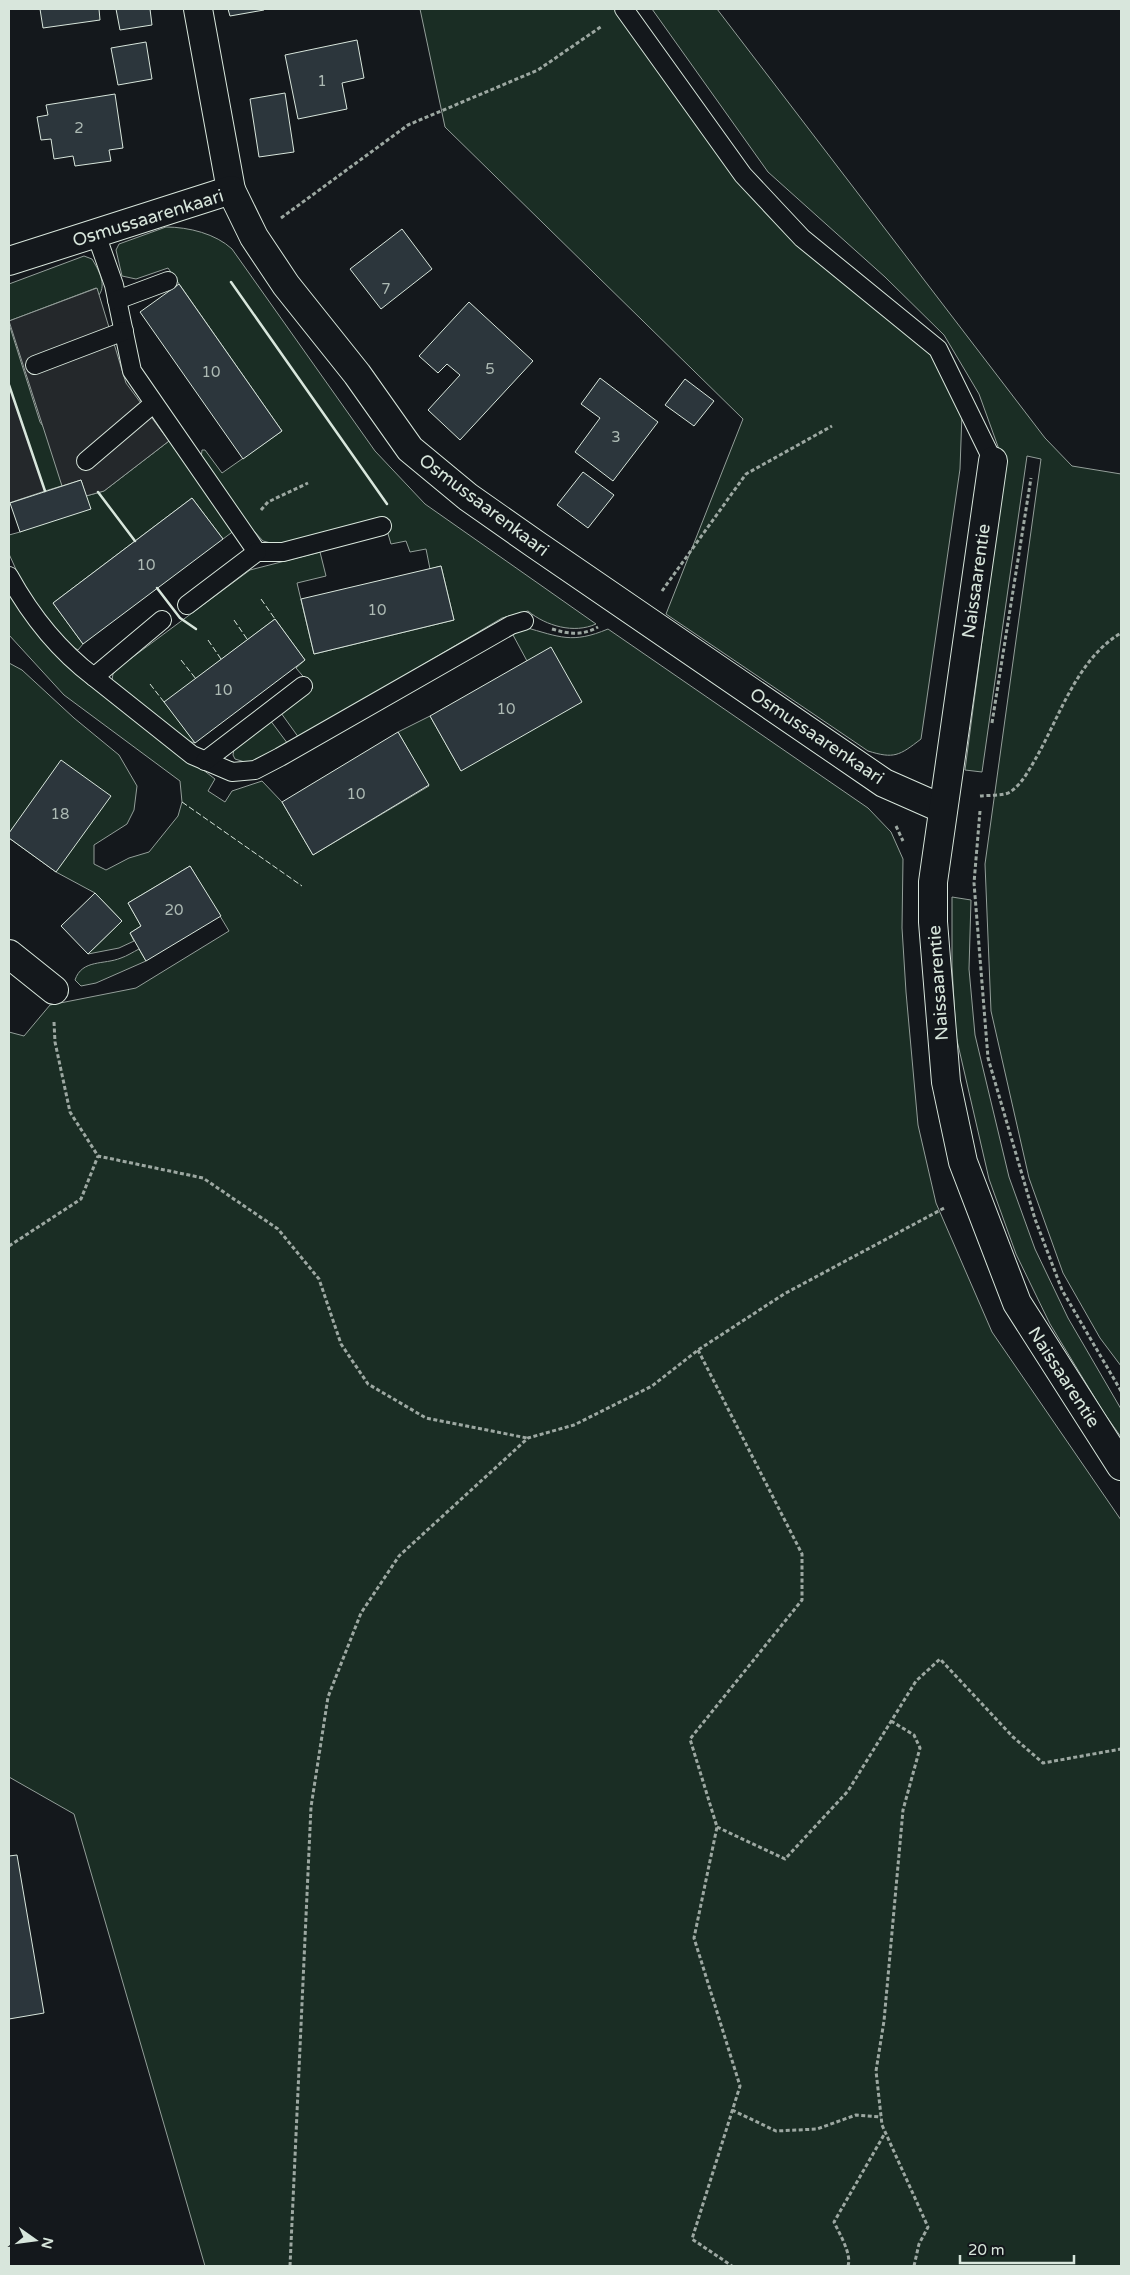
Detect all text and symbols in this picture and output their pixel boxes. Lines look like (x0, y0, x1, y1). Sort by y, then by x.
house number: 1 (317, 72, 327, 90)
house number: 2 (74, 119, 84, 137)
street label: Osmussaarenkaari (70, 185, 226, 251)
house number: 7 (381, 280, 391, 298)
house number: 5 (485, 360, 495, 378)
house number: 10 (202, 363, 220, 381)
house number: 3 (611, 428, 621, 446)
street label: Osmussaarenkaari (415, 449, 553, 561)
street label: Naissaarentie (957, 522, 995, 640)
house number: 10 (137, 556, 155, 574)
house number: 10 (368, 601, 386, 619)
house number: 10 (214, 681, 232, 699)
street label: Osmussaarenkaari (746, 683, 888, 789)
house number: 10 (497, 700, 515, 718)
house number: 10 (347, 785, 365, 803)
house number: 18 (51, 805, 69, 823)
house number: 20 (165, 901, 183, 919)
street label: Naissaarentie (923, 925, 953, 1041)
street label: Naissaarentie (1023, 1323, 1105, 1431)
north arrow (10, 2215, 60, 2265)
scale bar (960, 2232, 1074, 2264)
text: N (38, 2236, 57, 2251)
text: 20 m (968, 2241, 1005, 2259)

